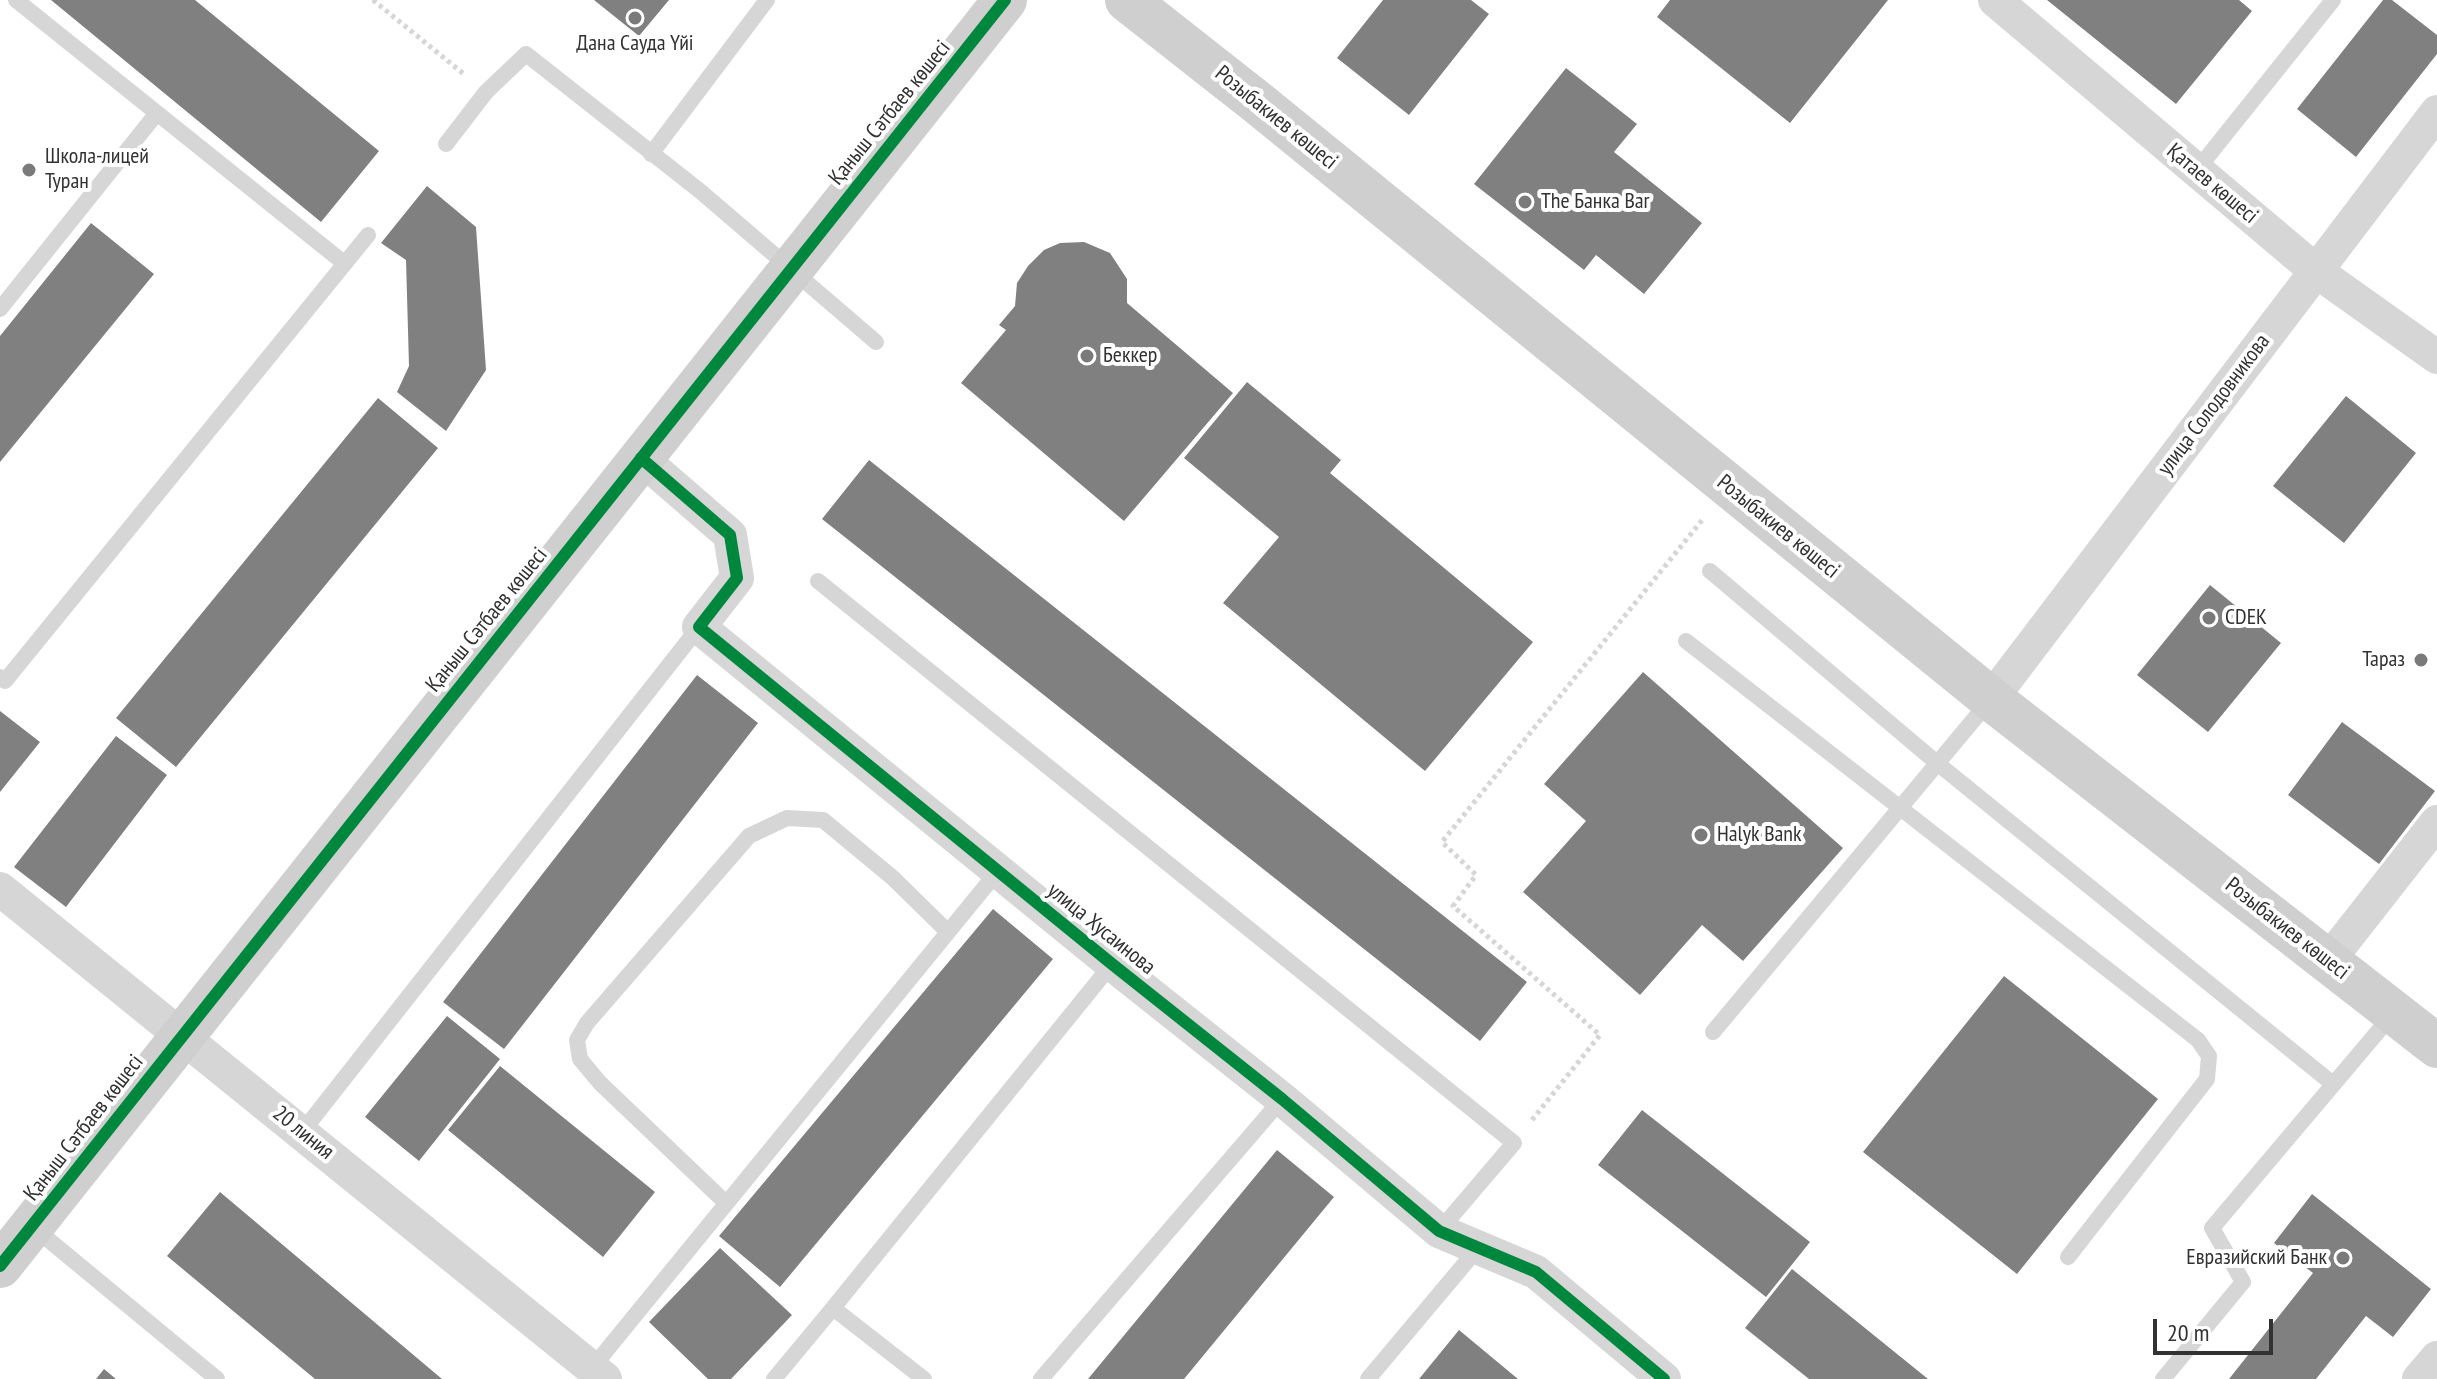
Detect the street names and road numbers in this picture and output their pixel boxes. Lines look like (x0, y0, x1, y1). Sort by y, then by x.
street label: Қаныш Сәтбаев көшесі (824, 35, 956, 191)
street label: Розыбакиев көшесі (1209, 61, 1343, 175)
street label: Қатаев көшесі (2161, 138, 2263, 230)
street label: улица Солодовникова (2152, 329, 2276, 481)
street label: Розыбакиев көшесі (1711, 470, 1845, 584)
street label: Қаныш Сәтбаев көшесі (421, 542, 553, 698)
street label: Розыбакиев көшесі (2220, 872, 2354, 986)
street label: улица Хусаинова (1042, 877, 1160, 981)
street label: Қаныш Сәтбаев көшесі (19, 1050, 149, 1206)
street label: 20 линия (267, 1100, 339, 1166)

